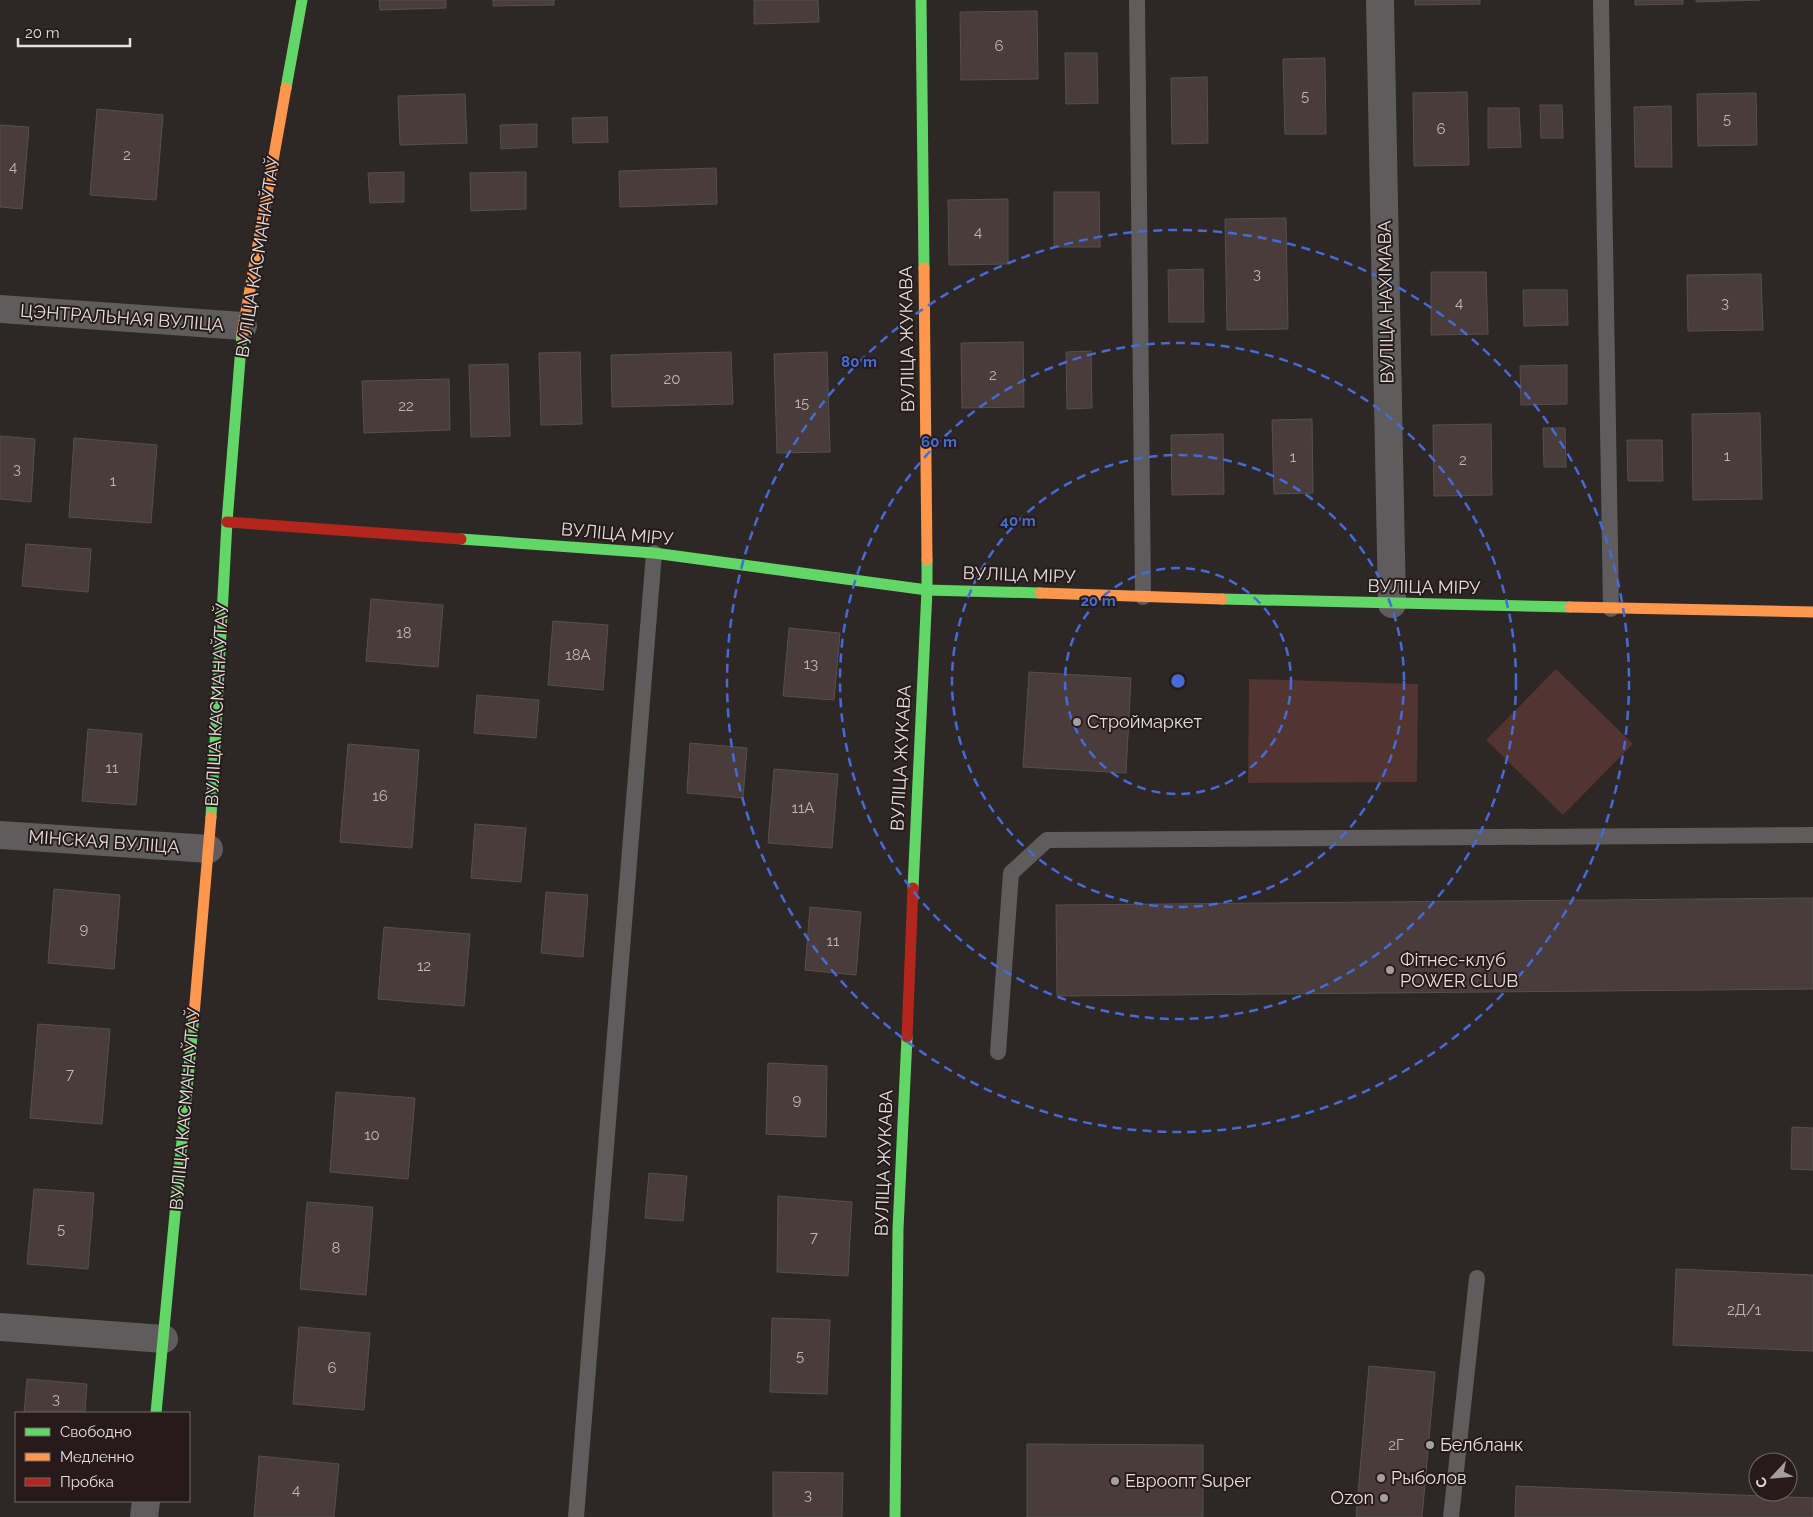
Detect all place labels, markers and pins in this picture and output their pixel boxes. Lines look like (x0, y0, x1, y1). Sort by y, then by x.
centre of rings (1169, 672, 1187, 690)
place label: Строймаркет (1087, 711, 1202, 732)
marker: Строймаркет (1071, 716, 1083, 728)
place label: Фітнес-клуб POWER CLUB (1400, 949, 1518, 991)
marker: Фітнес-клуб POWER CLUB (1384, 964, 1396, 976)
place label: Белбланк (1440, 1434, 1523, 1455)
marker: Белбланк (1424, 1439, 1436, 1451)
place label: Рыболов (1391, 1467, 1467, 1488)
place label: Евроопт Super (1125, 1470, 1252, 1491)
marker: Рыболов (1375, 1472, 1387, 1484)
marker: Евроопт Super (1109, 1475, 1121, 1487)
place label: Ozon (1331, 1487, 1374, 1508)
marker: Ozon (1378, 1492, 1390, 1504)

